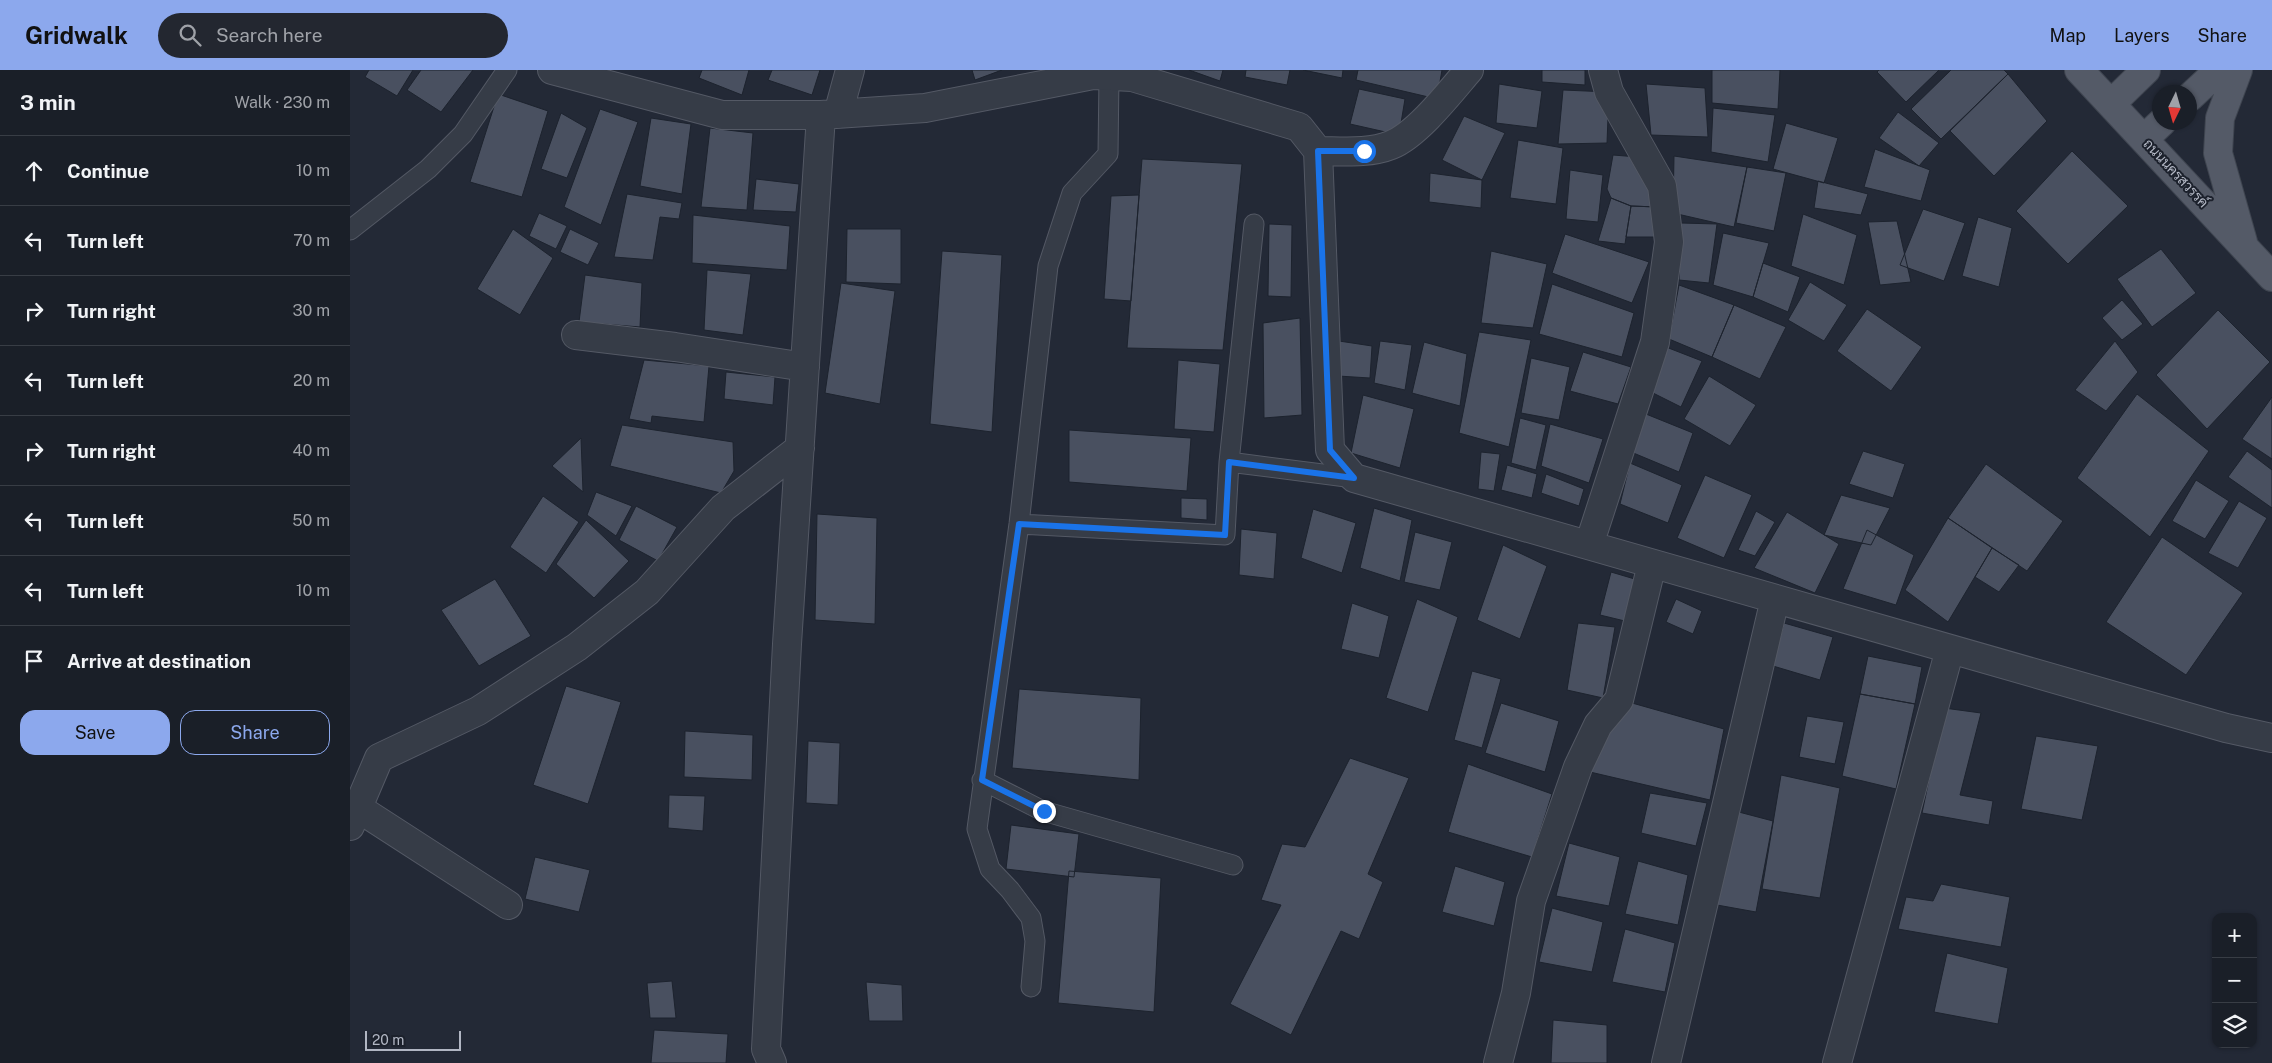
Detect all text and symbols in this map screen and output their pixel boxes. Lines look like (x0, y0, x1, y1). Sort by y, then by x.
search box (158, 13, 508, 58)
text: Gridwalk (25, 21, 128, 49)
icon: search (176, 21, 204, 49)
text: Search here (216, 24, 323, 46)
text: Map (2050, 25, 2086, 46)
text: Layers (2114, 25, 2170, 46)
text: Share (2198, 25, 2247, 46)
north arrow (2152, 85, 2197, 130)
text: 3 min (20, 90, 76, 115)
text: Walk · 230 m (234, 93, 330, 112)
street label: ถนนนครสวรรค์ (2140, 135, 2212, 210)
route start (1353, 140, 1376, 163)
icon: ahead (20, 157, 48, 185)
text: Continue (67, 160, 149, 182)
text: 10 m (296, 161, 330, 180)
icon: left (20, 227, 48, 255)
text: Turn left (67, 230, 144, 252)
text: 70 m (293, 231, 330, 250)
icon: right (20, 297, 48, 325)
text: Turn right (67, 300, 156, 322)
text: 30 m (293, 301, 330, 320)
icon: left (20, 367, 48, 395)
text: Turn left (67, 370, 144, 392)
text: 20 m (293, 371, 330, 390)
icon: right (20, 437, 48, 465)
text: Turn right (67, 440, 156, 462)
text: 40 m (292, 441, 330, 460)
icon: left (20, 507, 48, 535)
text: Turn left (67, 510, 144, 532)
text: 50 m (292, 511, 330, 530)
icon: left (20, 577, 48, 605)
text: Turn left (67, 580, 144, 602)
text: 10 m (296, 581, 330, 600)
icon: arrive (20, 647, 48, 675)
text: Arrive at destination (67, 650, 251, 672)
button: Save (20, 710, 170, 755)
button: Share (180, 710, 330, 755)
route end (1033, 800, 1056, 823)
map controls (2212, 913, 2257, 1048)
button: + (2212, 913, 2257, 958)
button: − (2212, 958, 2257, 1003)
button: layers (2212, 1003, 2257, 1048)
scale bar (365, 1028, 461, 1051)
text: 20 m (372, 1032, 404, 1048)

